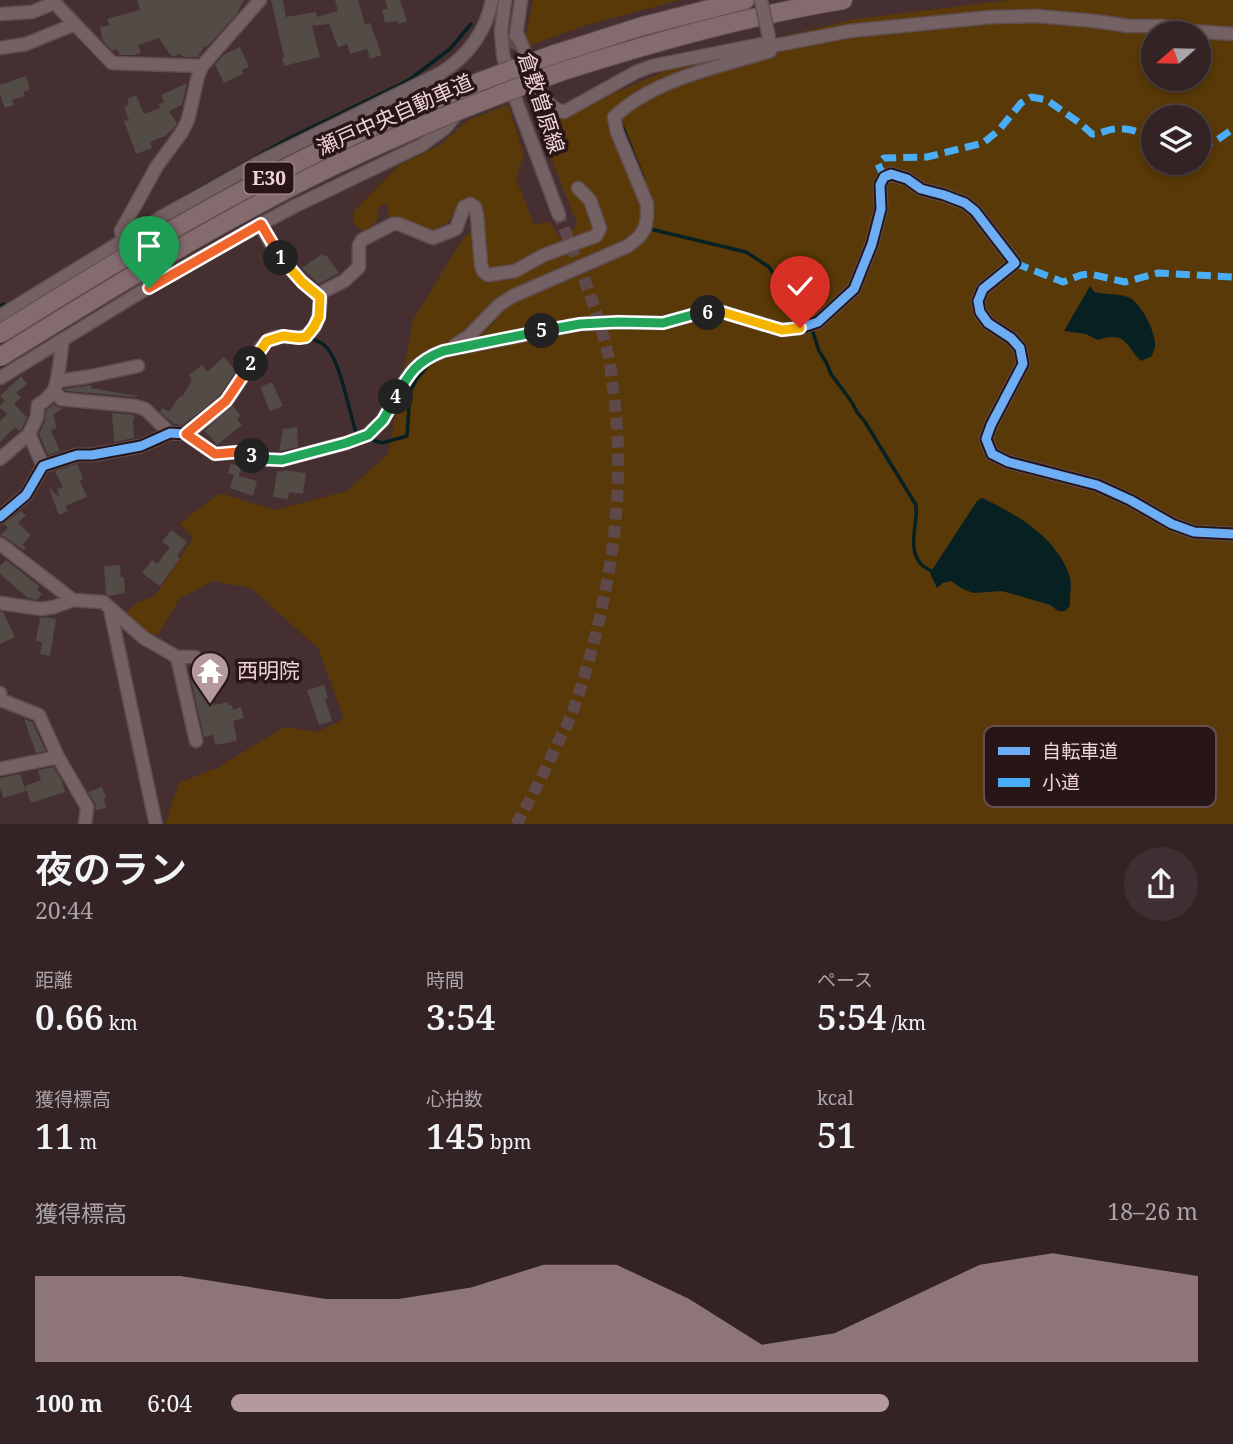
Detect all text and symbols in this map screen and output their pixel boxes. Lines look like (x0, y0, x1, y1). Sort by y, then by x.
north arrow (1141, 21, 1211, 91)
map controls (1141, 21, 1211, 175)
street label: 倉敷曽原線 (512, 48, 571, 157)
street label: 瀬戸中央自動車道 (312, 67, 477, 161)
button: layers (1141, 105, 1211, 175)
road number: E30 (244, 162, 294, 194)
pin (119, 216, 179, 288)
icon: arrive (130, 227, 168, 265)
pin: 1 (264, 240, 298, 276)
text: 1 (275, 244, 286, 270)
pin (770, 256, 830, 328)
icon: check (781, 267, 819, 305)
pin: 6 (690, 296, 726, 330)
text: 6 (702, 299, 713, 325)
pin: 5 (524, 314, 560, 348)
text: 5 (536, 317, 547, 343)
pin: 2 (233, 346, 268, 382)
text: 2 (245, 350, 256, 376)
pin: 4 (378, 380, 414, 414)
text: 4 (390, 383, 401, 409)
pin: 3 (234, 438, 270, 474)
text: 3 (246, 442, 257, 468)
temple icon: 西明院 (189, 650, 231, 705)
place label: 西明院 (237, 656, 300, 684)
legend (984, 726, 1216, 807)
text: 自転車道 (1042, 738, 1118, 764)
text: 小道 (1042, 769, 1080, 795)
text: 夜のラン (35, 842, 187, 894)
button: share (1124, 847, 1198, 921)
text: 20:44 (35, 894, 93, 926)
text: 距離 (35, 967, 73, 993)
text: 時間 (426, 967, 464, 993)
text: ペース (817, 967, 873, 993)
text: 0.66 (35, 993, 104, 1040)
text: 3:54 (426, 993, 496, 1040)
text: 5:54 (817, 993, 887, 1040)
text: km (104, 1010, 138, 1036)
text: /km (887, 1010, 926, 1036)
text: kcal (817, 1085, 854, 1111)
text: 獲得標高 (35, 1086, 111, 1112)
text: 心拍数 (426, 1086, 483, 1112)
text: 51 (817, 1111, 856, 1158)
text: 11 (35, 1112, 74, 1159)
text: 145 (426, 1112, 485, 1159)
text: m (74, 1129, 97, 1155)
text: bpm (485, 1129, 531, 1155)
text: 18–26 m (1107, 1195, 1198, 1227)
text: 獲得標高 (35, 1197, 127, 1229)
text: 100 m (35, 1387, 103, 1419)
text: 6:04 (147, 1387, 192, 1419)

